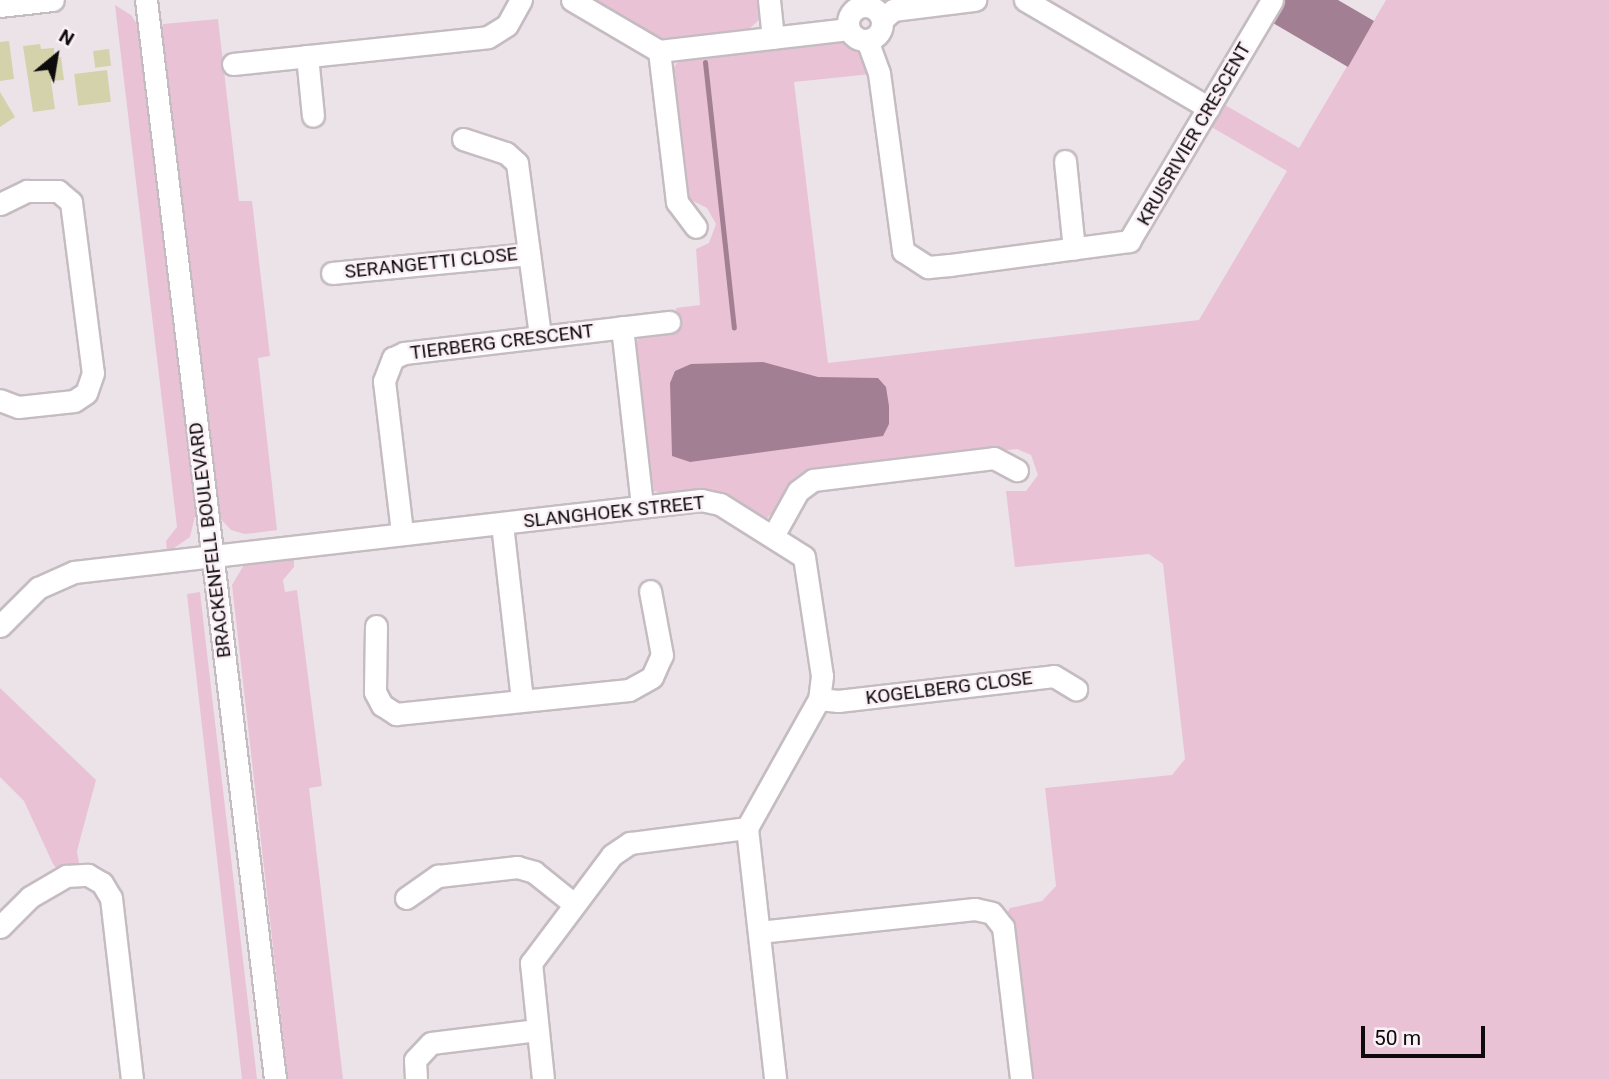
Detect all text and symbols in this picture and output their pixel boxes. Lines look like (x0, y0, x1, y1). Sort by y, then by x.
north arrow (21, 21, 91, 91)
text: N (55, 24, 78, 51)
street label: KRUISRIVIER CRESCENT (1132, 38, 1256, 230)
street label: SERANGETTI CLOSE (344, 243, 518, 283)
street label: TIERBERG CRESCENT (409, 319, 595, 365)
street label: BRACKENFELL BOULEVARD (184, 421, 236, 659)
street label: SLANGHOEK STREET (522, 491, 706, 533)
street label: KOGELBERG CLOSE (864, 666, 1034, 710)
scale bar (1364, 1012, 1488, 1056)
text: 50 m (1374, 1026, 1421, 1050)

